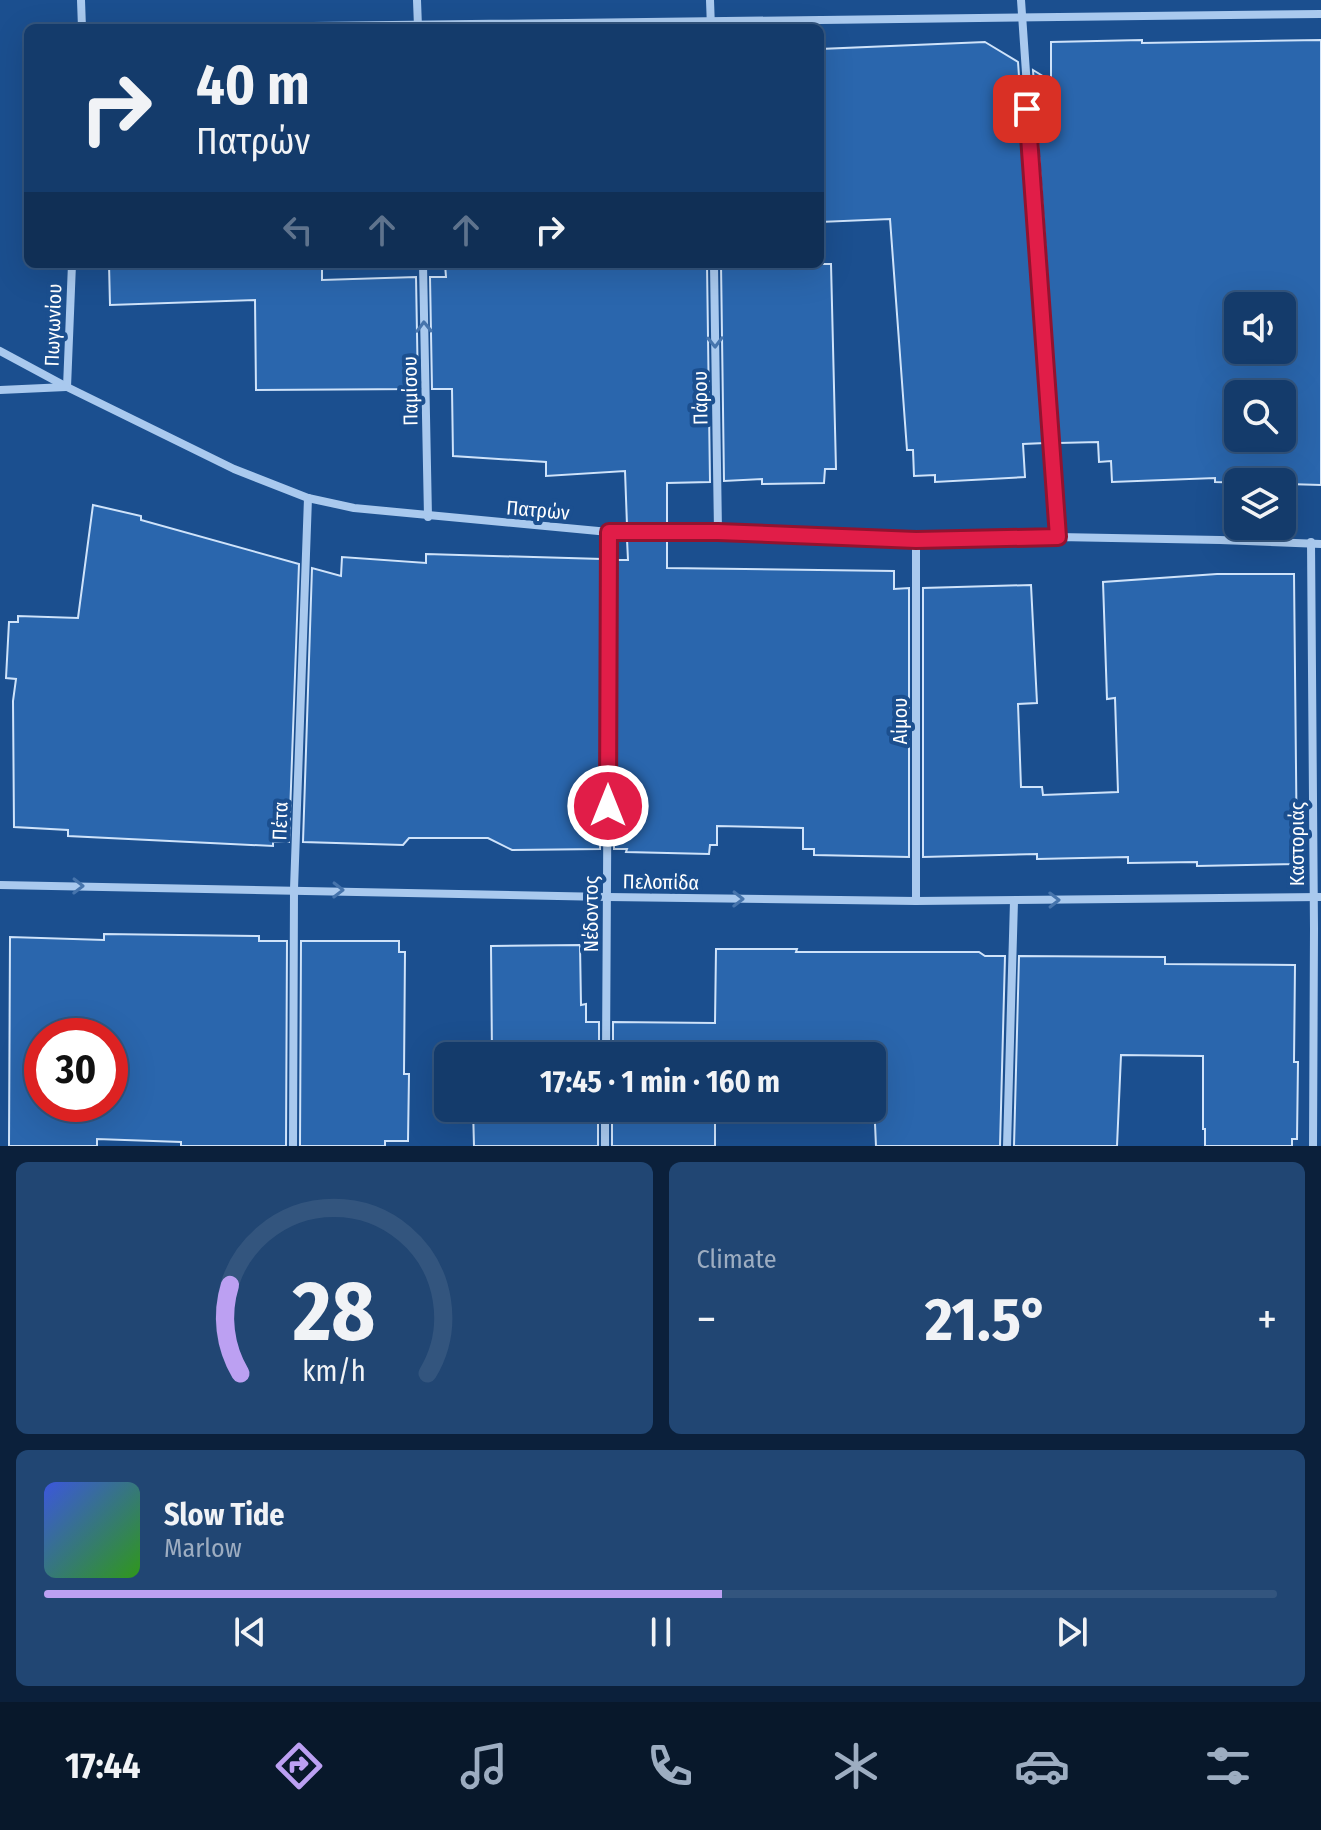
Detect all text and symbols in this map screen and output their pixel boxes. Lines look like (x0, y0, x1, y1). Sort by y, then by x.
text: 40 m (196, 52, 310, 119)
icon: right (64, 56, 168, 160)
pin (993, 75, 1061, 143)
icon: arrive (1005, 87, 1049, 131)
text: Πατρών (196, 120, 310, 164)
icon: left (276, 208, 320, 252)
icon: ahead (360, 208, 404, 252)
icon: ahead (444, 208, 488, 252)
icon: right (528, 208, 572, 252)
street label: Πωγωνίου (40, 283, 66, 367)
map controls (1224, 292, 1296, 540)
button: sound (1224, 292, 1296, 364)
one-way arrow (416, 320, 433, 333)
one-way arrow (706, 336, 724, 349)
street label: Παμίσου (397, 356, 423, 426)
street label: Πάρου (688, 371, 712, 425)
button: search (1224, 380, 1296, 452)
button: layers (1224, 468, 1296, 540)
street label: Πατρών (505, 495, 571, 525)
street label: Αίμου (888, 698, 912, 744)
position arrow (566, 764, 650, 848)
street label: Πέτα (267, 801, 293, 841)
street label: Καστοριάς (1285, 801, 1309, 886)
street label: Πελοπίδα (623, 869, 699, 895)
street label: Νέδοντος (579, 875, 603, 952)
one-way arrow (72, 877, 85, 895)
one-way arrow (332, 882, 345, 899)
one-way arrow (732, 890, 745, 908)
one-way arrow (1048, 891, 1061, 909)
speed limit sign: 30 (24, 1018, 128, 1122)
text: 17:45 · 1 min · 160 m (540, 1064, 780, 1100)
text: Climate (697, 1244, 777, 1275)
text: 28 (292, 1262, 375, 1362)
text: 21.5° (925, 1284, 1048, 1356)
text: − (697, 1293, 716, 1346)
text: + (1257, 1293, 1277, 1346)
text: km/h (302, 1354, 366, 1389)
text: Slow Tide (164, 1497, 285, 1533)
text: Marlow (164, 1533, 242, 1564)
icon: previous (228, 1610, 272, 1654)
icon: pause (639, 1610, 683, 1654)
icon: next (1050, 1610, 1094, 1654)
icon: directions (271, 1738, 327, 1794)
icon: music (456, 1738, 512, 1794)
icon: phone (642, 1738, 698, 1794)
icon: climate (828, 1738, 884, 1794)
icon: car (1014, 1738, 1070, 1794)
icon: filters (1200, 1738, 1256, 1794)
text: 17:44 (65, 1744, 141, 1788)

